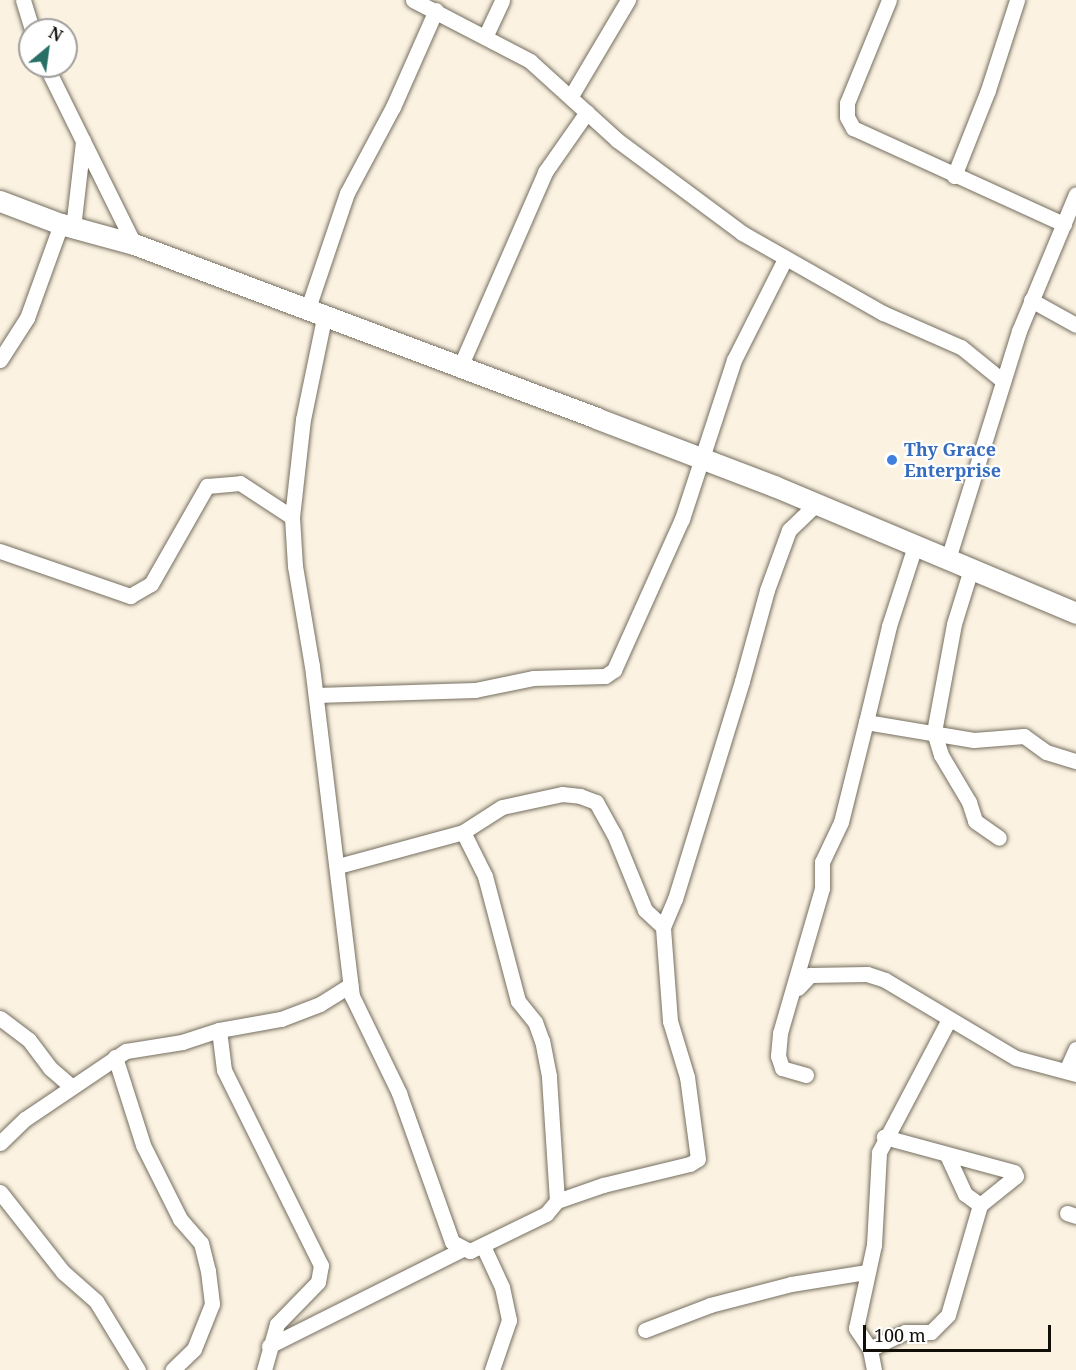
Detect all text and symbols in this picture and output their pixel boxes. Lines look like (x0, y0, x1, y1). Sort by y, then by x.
north arrow (18, 18, 78, 78)
text: N (45, 21, 67, 47)
place label: Thy Grace Enterprise (904, 439, 1001, 482)
marker: Thy Grace Enterprise (885, 453, 899, 467)
scale bar (866, 1313, 1054, 1351)
text: 100 m (874, 1323, 926, 1347)

